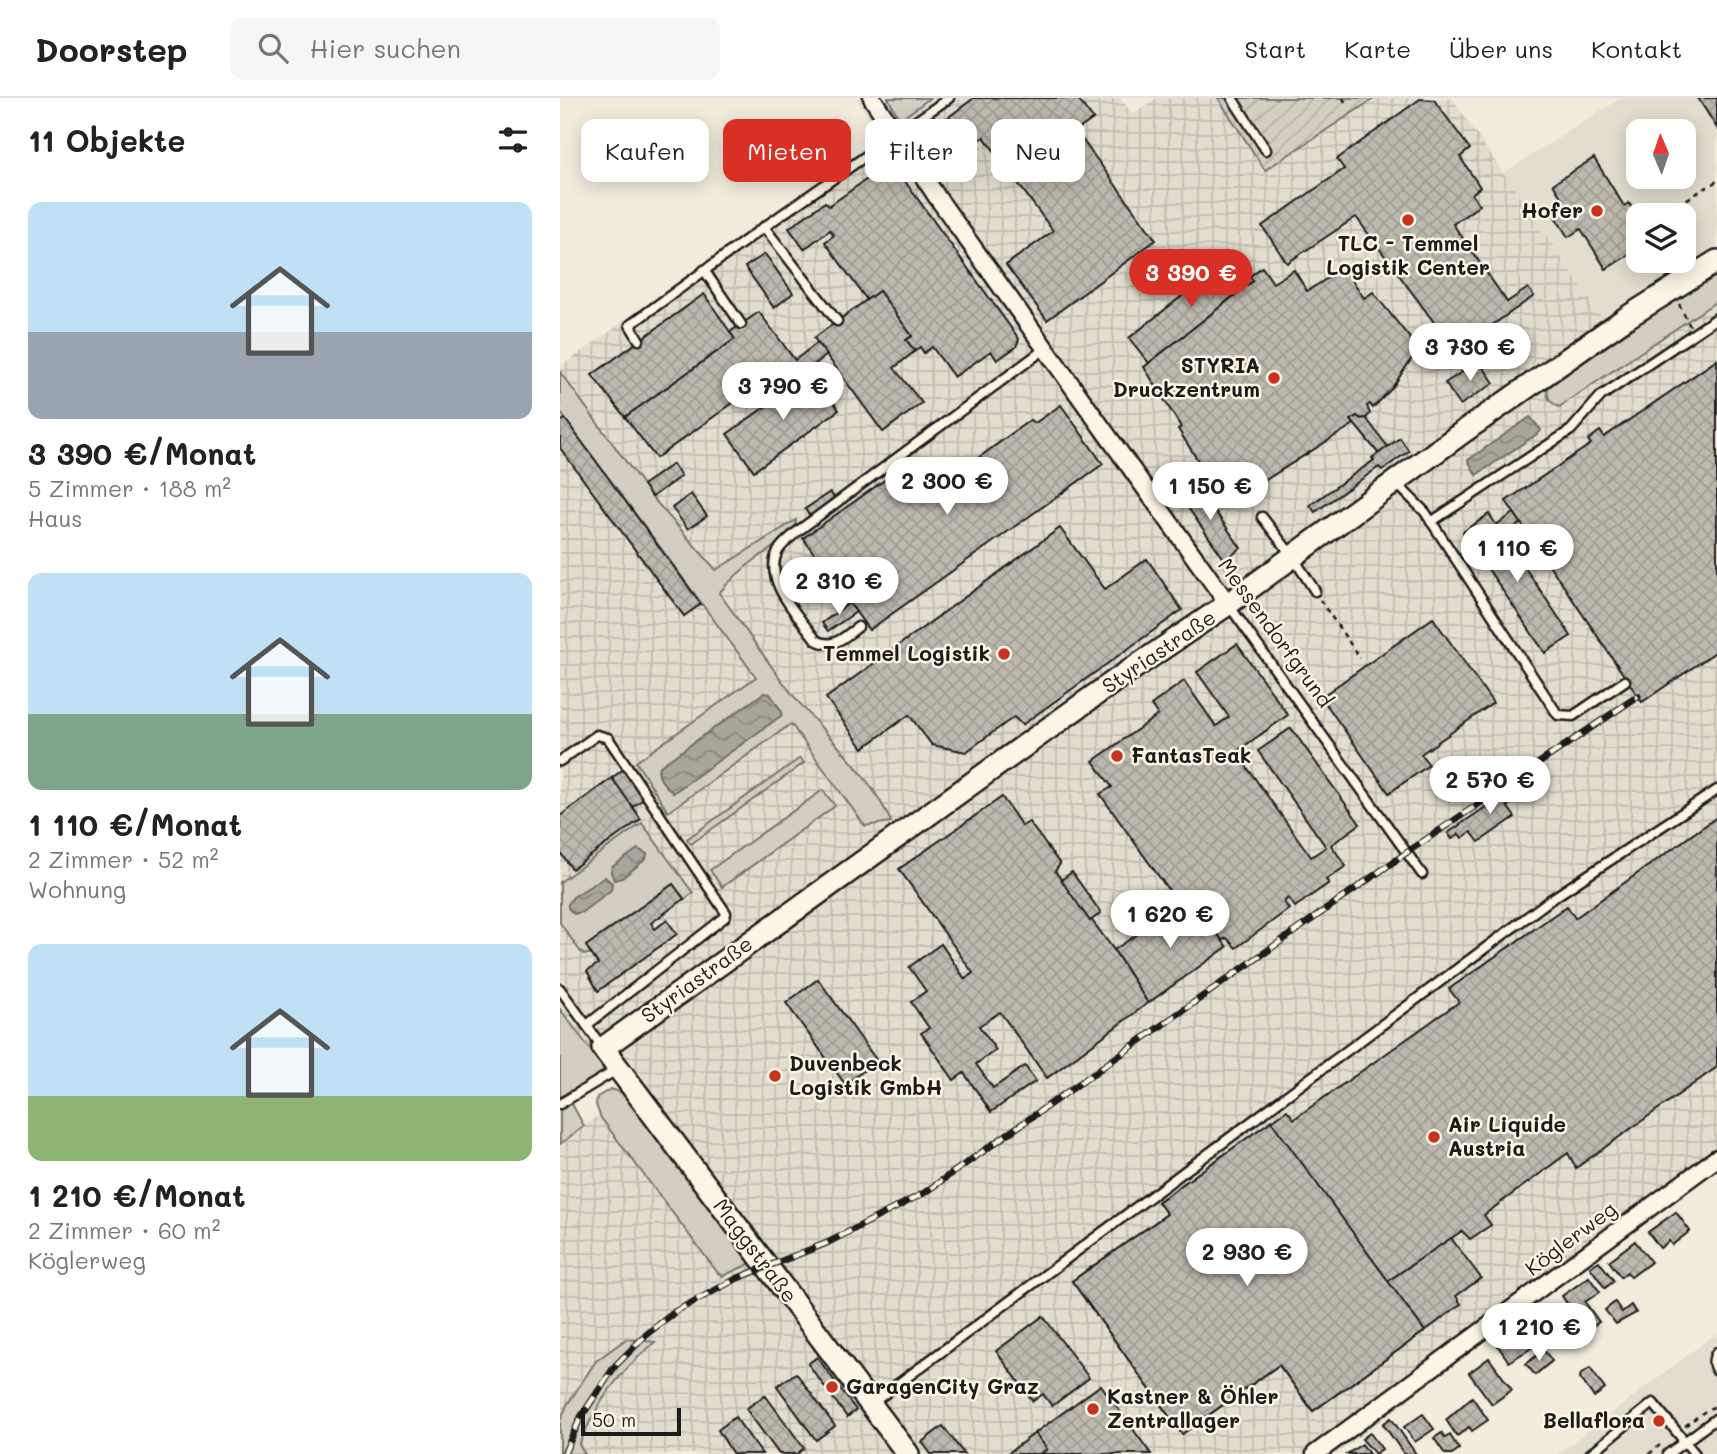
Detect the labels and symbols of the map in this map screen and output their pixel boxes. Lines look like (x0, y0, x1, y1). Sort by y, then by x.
north arrow (1626, 119, 1696, 189)
place label: Hofer (1521, 196, 1583, 223)
marker: Hofer (1589, 203, 1605, 219)
marker: TLC - Temmel Logistik Center (1400, 212, 1416, 228)
place label: TLC - Temmel Logistik Center (1326, 229, 1490, 280)
pin: 3 390 € (1126, 250, 1256, 309)
pin: 3 730 € (1405, 324, 1535, 383)
place label: STYRIA Druckzentrum (1113, 351, 1260, 402)
pin: 3 790 € (718, 362, 848, 422)
marker: STYRIA Druckzentrum (1266, 370, 1282, 386)
pin: 2 300 € (882, 458, 1012, 517)
pin: 1 150 € (1145, 462, 1275, 522)
pin: 1 110 € (1452, 524, 1582, 584)
street label: Messendorfgrund (1213, 552, 1340, 712)
pin: 2 310 € (774, 558, 904, 617)
street label: Styriastraße (1096, 603, 1220, 699)
place label: Temmel Logistik (823, 639, 990, 666)
marker: Temmel Logistik (996, 646, 1012, 662)
place label: FantasTeak (1131, 741, 1251, 768)
marker: FantasTeak (1109, 748, 1125, 764)
pin: 2 570 € (1425, 756, 1555, 816)
pin: 1 620 € (1105, 890, 1235, 950)
street label: Styriastraße (635, 929, 757, 1028)
place label: Duvenbeck Logistik GmbH (789, 1049, 943, 1100)
marker: Duvenbeck Logistik GmbH (767, 1068, 783, 1084)
place label: Air Liquide Austria (1448, 1110, 1566, 1161)
marker: Air Liquide Austria (1426, 1129, 1442, 1145)
street label: Maggstraße (708, 1193, 804, 1308)
street label: Köglerweg (1519, 1195, 1621, 1281)
pin: 2 930 € (1182, 1228, 1312, 1288)
pin: 1 210 € (1474, 1304, 1604, 1363)
place label: GaragenCity Graz (846, 1372, 1039, 1400)
marker: GaragenCity Graz (824, 1379, 840, 1395)
place label: Kastner & Öhler Zentrallager (1107, 1382, 1278, 1433)
marker: Kastner & Öhler Zentrallager (1085, 1401, 1101, 1417)
scale bar (581, 1405, 681, 1437)
place label: Bellaflora (1543, 1406, 1645, 1433)
marker: Bellaflora (1651, 1413, 1667, 1429)

